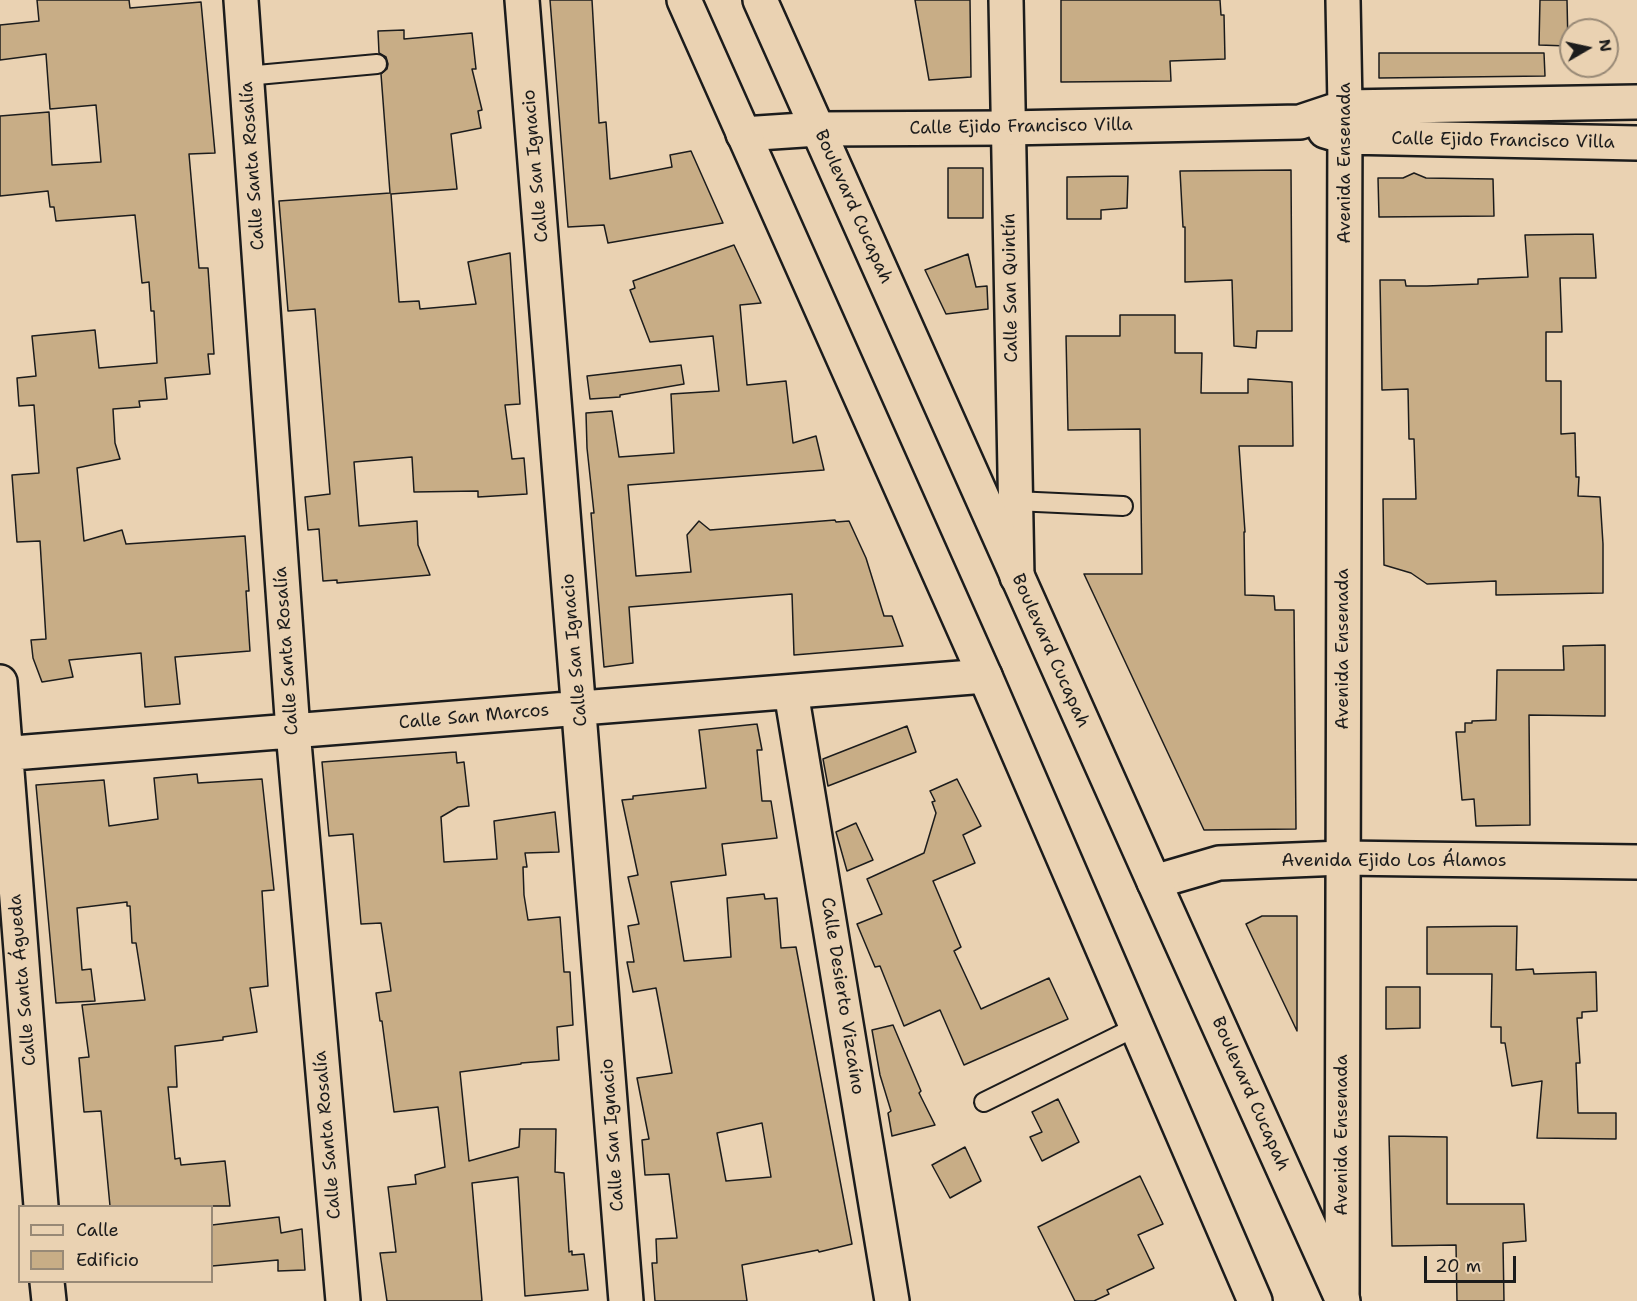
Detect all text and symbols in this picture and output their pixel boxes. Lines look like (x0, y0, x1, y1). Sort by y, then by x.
north arrow (1559, 18, 1619, 78)
text: N (1594, 38, 1617, 53)
street label: Calle Santa Rosalía (236, 81, 270, 251)
street label: Avenida Ensenada (1334, 82, 1356, 244)
street label: Calle San Ignacio (519, 89, 553, 243)
street label: Calle Ejido Francisco Villa (909, 114, 1133, 140)
street label: Boulevard Cucapah (809, 127, 897, 287)
street label: Calle Ejido Francisco Villa (1391, 128, 1615, 154)
street label: Calle San Quintín (999, 213, 1023, 363)
street label: Calle Santa Rosalía (270, 566, 304, 736)
street label: Avenida Ensenada (1332, 568, 1354, 730)
street label: Boulevard Cucapah (1006, 571, 1094, 731)
street label: Calle San Ignacio (558, 573, 592, 727)
street label: Calle San Marcos (398, 700, 550, 734)
street label: Avenida Ejido Los Álamos (1281, 850, 1507, 872)
street label: Calle Santa Águeda (5, 893, 41, 1067)
street label: Calle Desierto Vizcaíno (816, 896, 868, 1096)
street label: Boulevard Cucapah (1206, 1014, 1294, 1174)
street label: Calle Santa Rosalía (310, 1050, 346, 1220)
street label: Avenida Ensenada (1331, 1054, 1353, 1216)
street label: Calle San Ignacio (597, 1058, 629, 1212)
legend (18, 1205, 213, 1283)
text: Calle (76, 1218, 119, 1242)
scale bar (1427, 1244, 1518, 1282)
text: Edificio (76, 1248, 139, 1272)
text: 20 m (1435, 1254, 1481, 1278)

